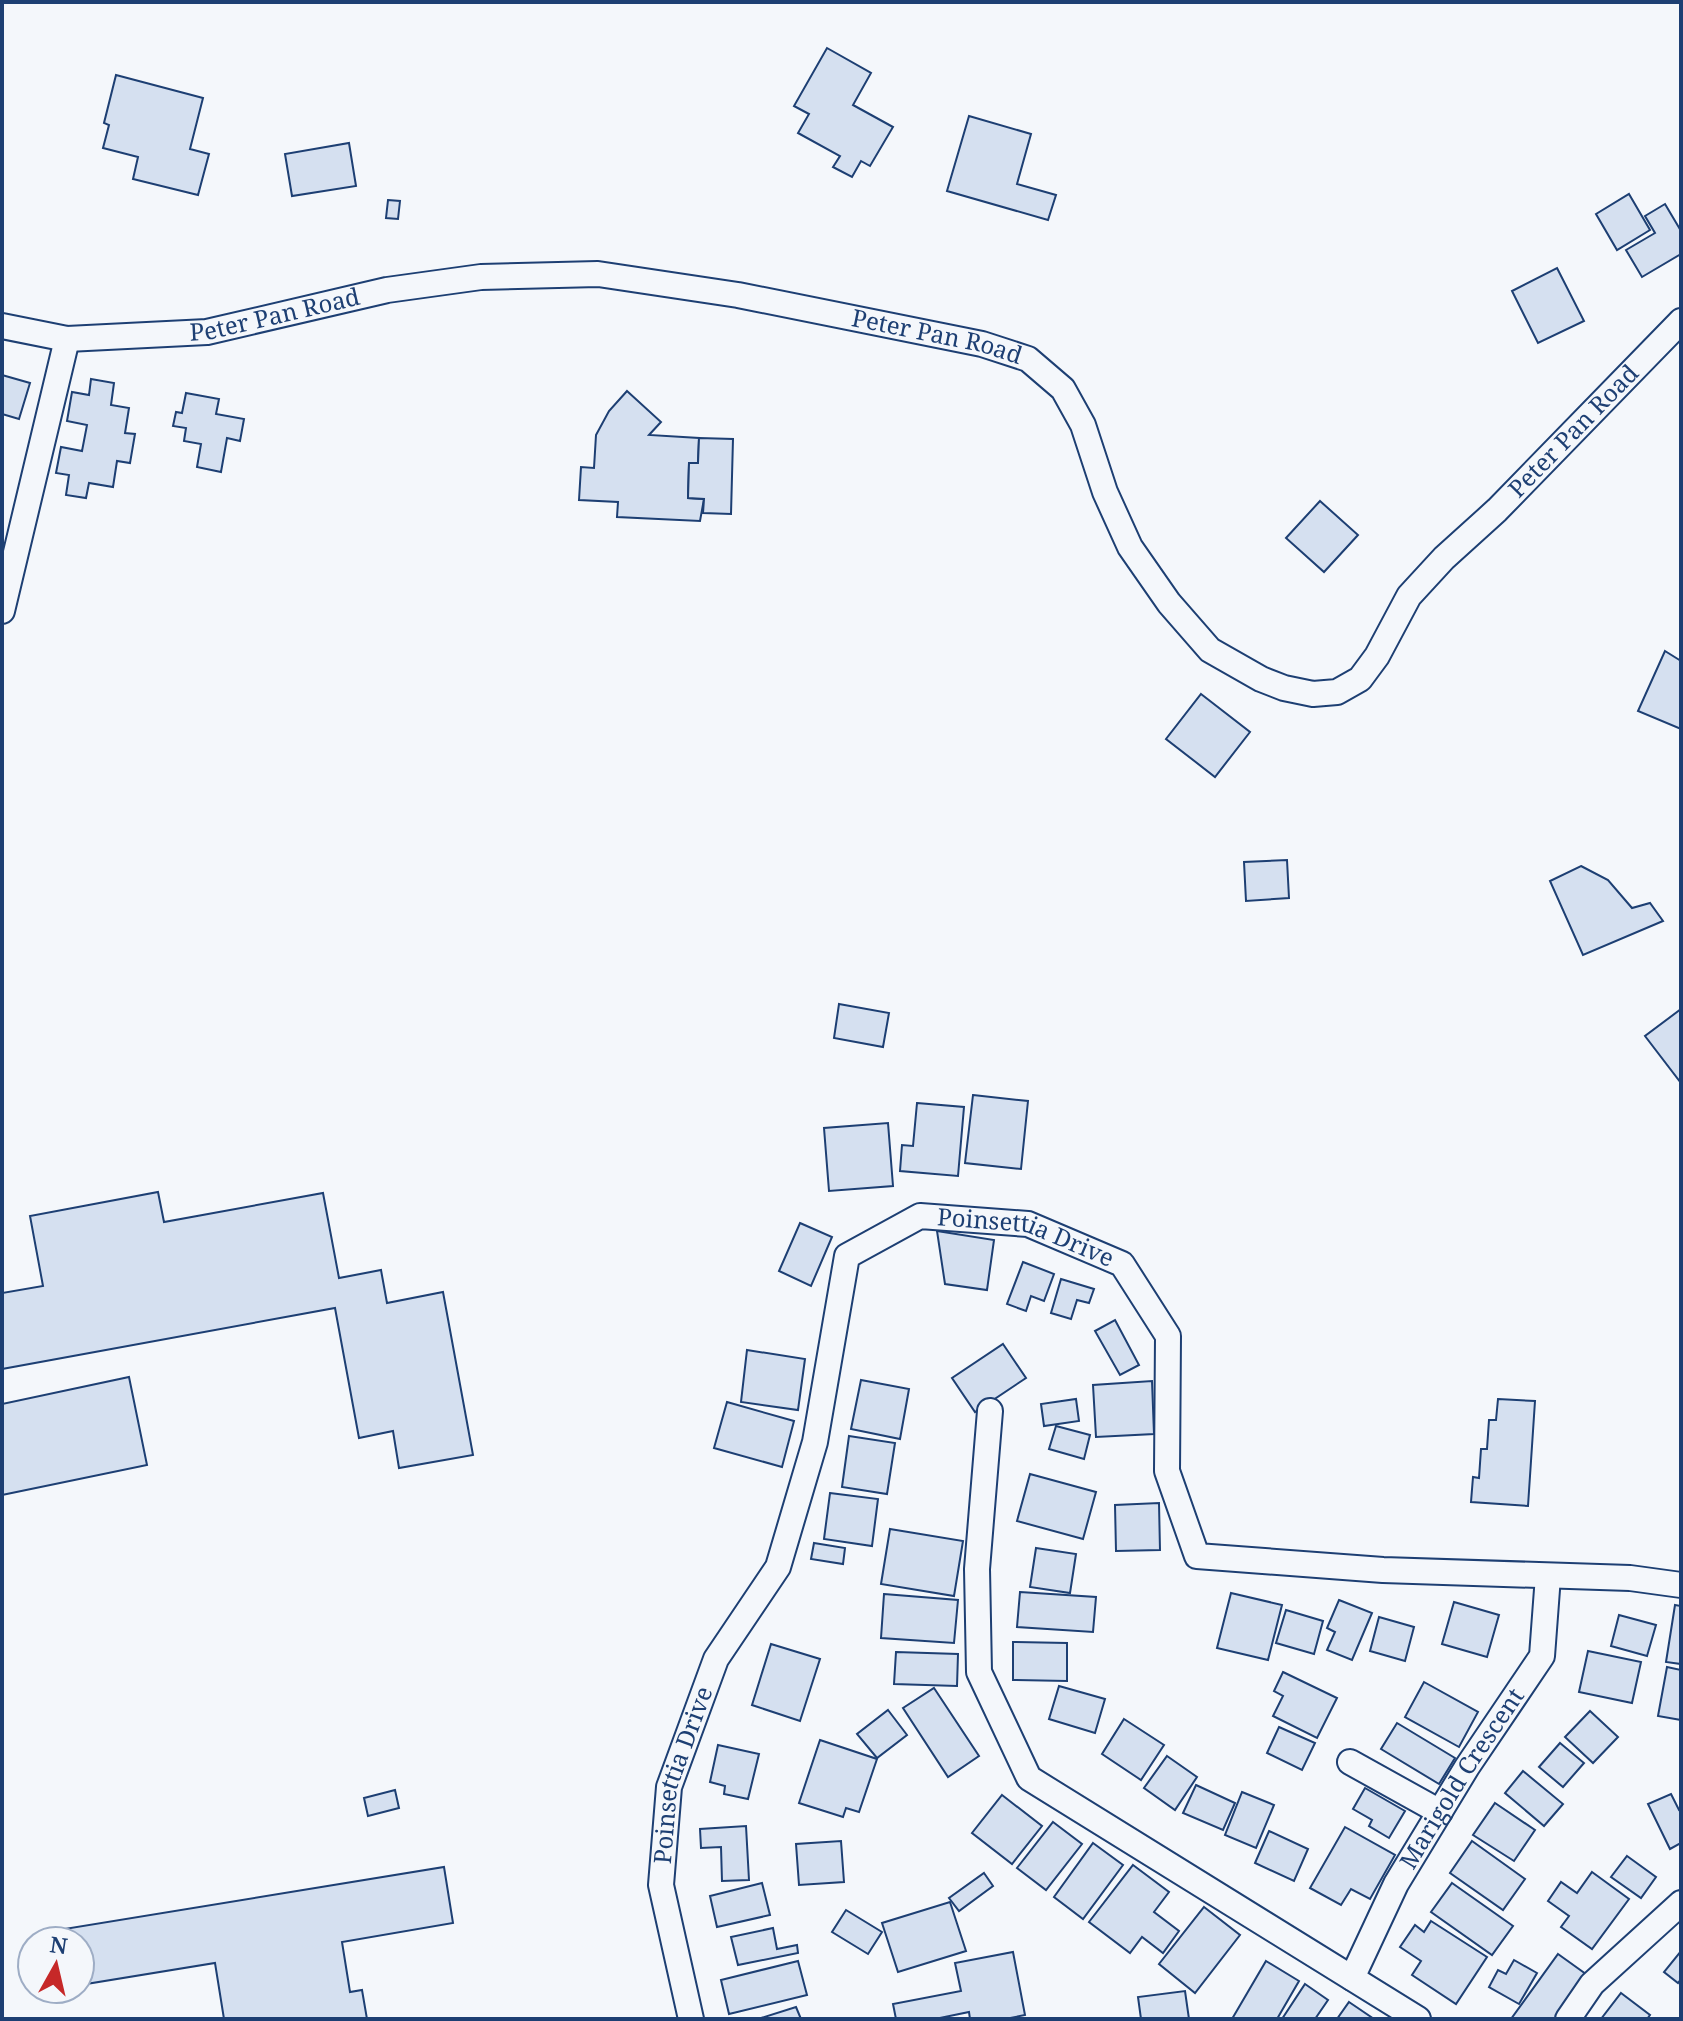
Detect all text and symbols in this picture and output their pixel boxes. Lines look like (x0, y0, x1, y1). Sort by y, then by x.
street label: Peter Pan Road (189, 279, 363, 348)
street label: Peter Pan Road (849, 300, 1027, 371)
street label: Peter Pan Road (1500, 356, 1645, 504)
street label: Poinsettia Drive (936, 1199, 1120, 1274)
street label: Marigold Crescent (1391, 1681, 1531, 1875)
street label: Poinsettia Drive (645, 1682, 720, 1865)
north arrow (16, 1925, 96, 2005)
text: N (48, 1928, 70, 1960)

